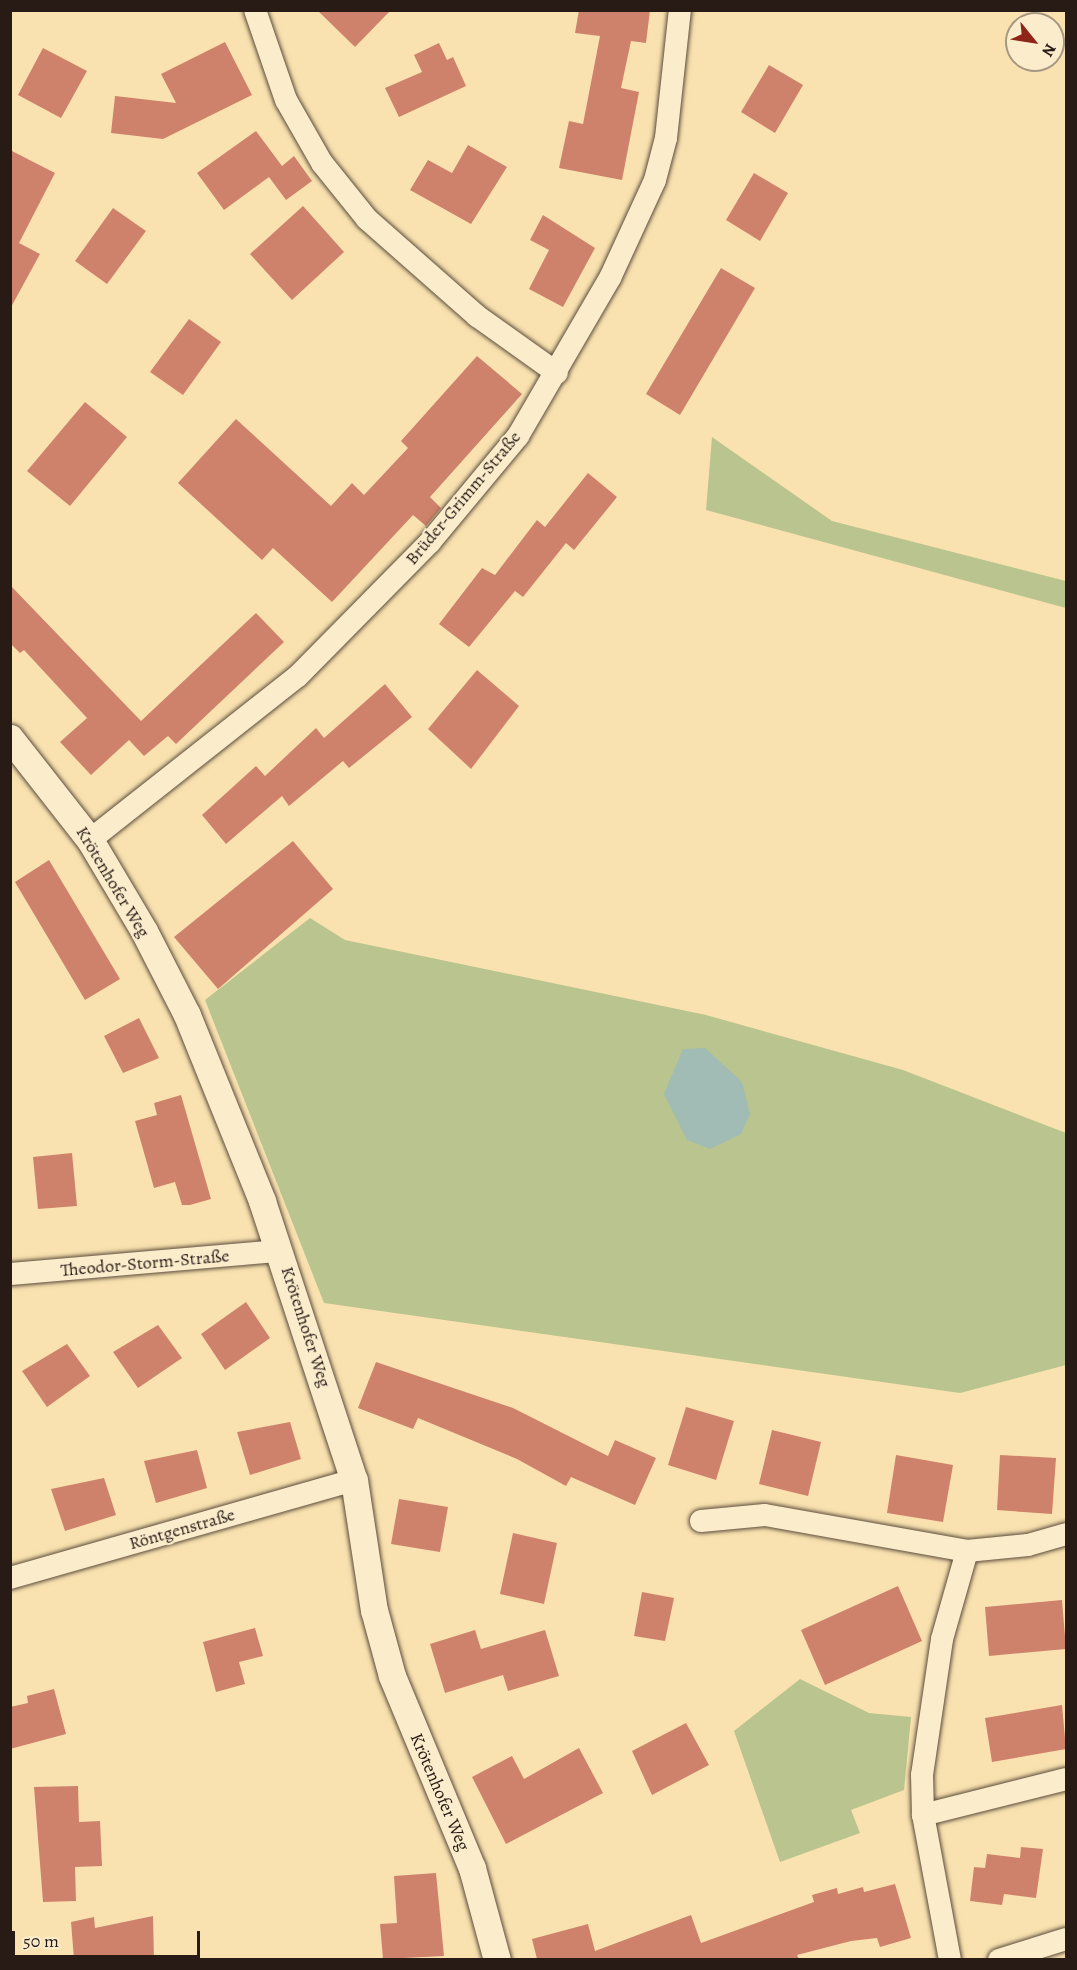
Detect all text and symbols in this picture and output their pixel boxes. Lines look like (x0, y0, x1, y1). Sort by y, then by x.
north arrow (1005, 12, 1065, 72)
text: N (1036, 39, 1061, 61)
street label: Brüder-Grimm-Straße (401, 427, 525, 569)
street label: Krötenhofer Weg (71, 822, 155, 942)
street label: Theodor-Storm-Straße (60, 1245, 230, 1281)
street label: Krötenhofer Weg (276, 1264, 336, 1390)
street label: Röntgenstraße (127, 1504, 237, 1554)
street label: Krötenhofer Weg (405, 1730, 475, 1854)
scale bar (15, 1919, 202, 1957)
text: 50 m (23, 1929, 59, 1953)

